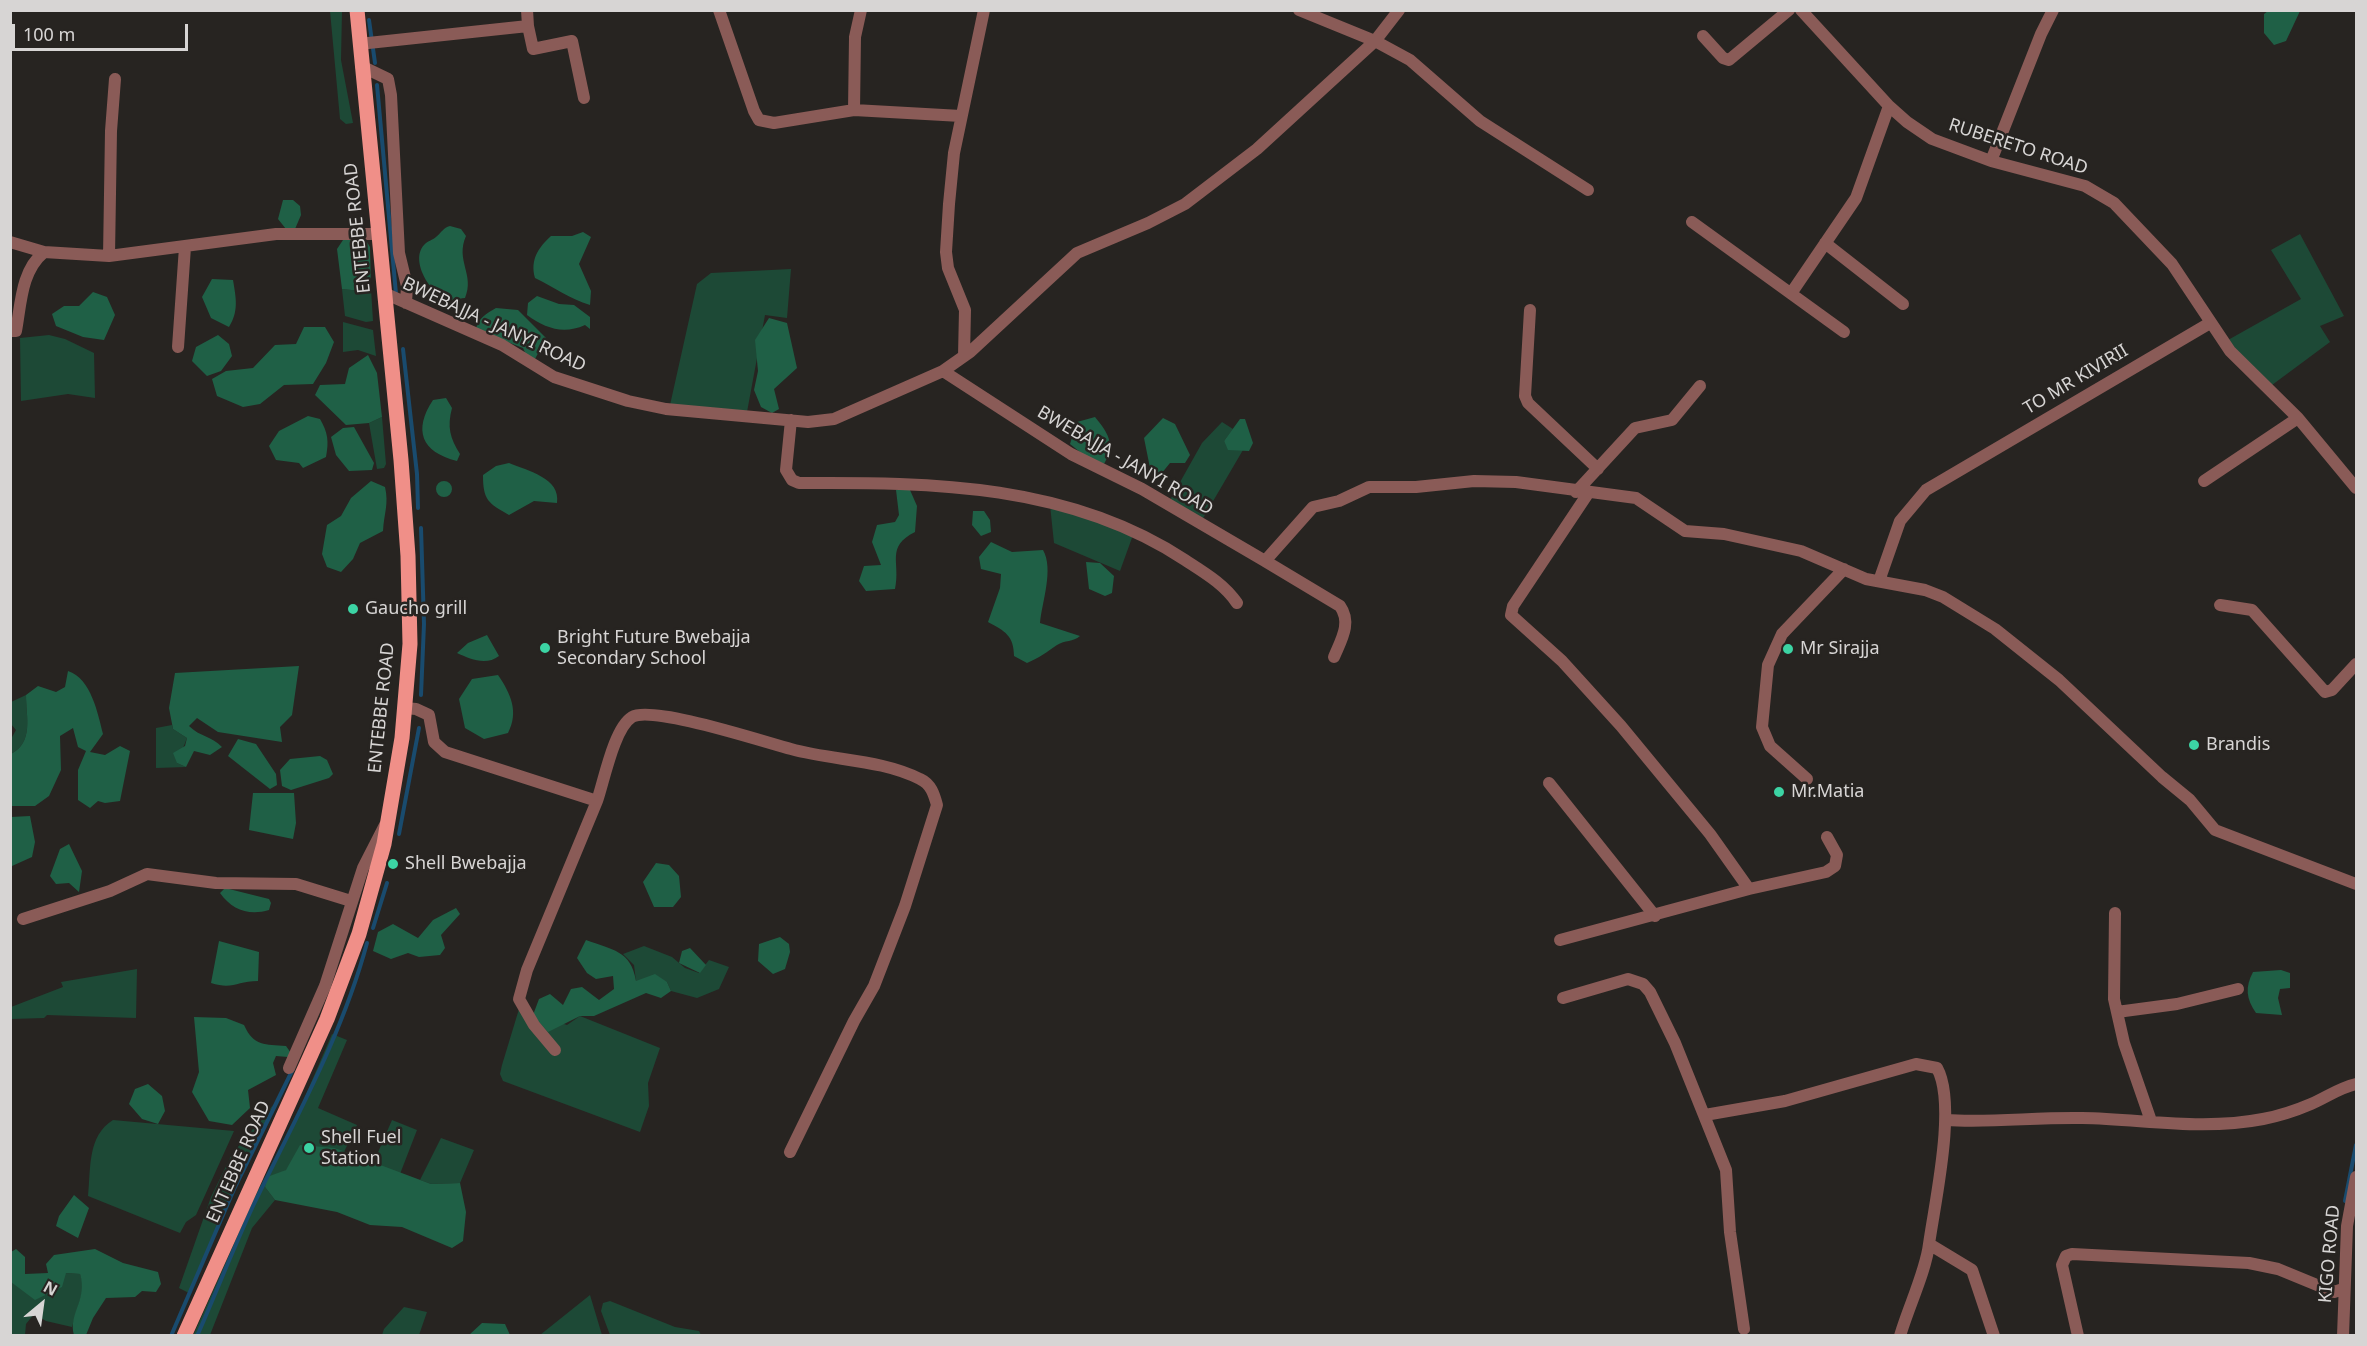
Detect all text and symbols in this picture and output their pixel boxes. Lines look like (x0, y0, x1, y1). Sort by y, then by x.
scale bar (15, 12, 190, 50)
text: 100 m (23, 22, 75, 46)
street label: RUBERETO ROAD (1946, 114, 2090, 180)
street label: ENTEBBE ROAD (340, 162, 376, 294)
street label: BWEBAJJA - JANYI ROAD (399, 273, 589, 377)
street label: TO MR KIVIRII (2020, 340, 2132, 420)
street label: BWEBAJJA - JANYI ROAD (1033, 402, 1217, 520)
place label: Gaucho grill (365, 598, 467, 620)
marker: Gaucho grill (346, 602, 360, 616)
place label: Bright Future Bwebajja Secondary School (557, 627, 751, 670)
place label: Mr Sirajja (1800, 638, 1880, 660)
marker: Bright Future Bwebajja Secondary School (538, 641, 552, 655)
street label: ENTEBBE ROAD (364, 642, 400, 774)
marker: Mr Sirajja (1781, 642, 1795, 656)
place label: Brandis (2206, 734, 2270, 756)
marker: Brandis (2187, 738, 2201, 752)
place label: Mr.Matia (1791, 781, 1864, 803)
marker: Mr.Matia (1772, 785, 1786, 799)
place label: Shell Bwebajja (405, 853, 527, 875)
marker: Shell Bwebajja (386, 857, 400, 871)
street label: ENTEBBE ROAD (202, 1098, 276, 1226)
place label: Shell Fuel Station (321, 1127, 401, 1170)
marker: Shell Fuel Station (302, 1141, 316, 1155)
street label: KIGO ROAD (2315, 1204, 2345, 1304)
north arrow (12, 1274, 72, 1334)
text: N (40, 1275, 62, 1301)

